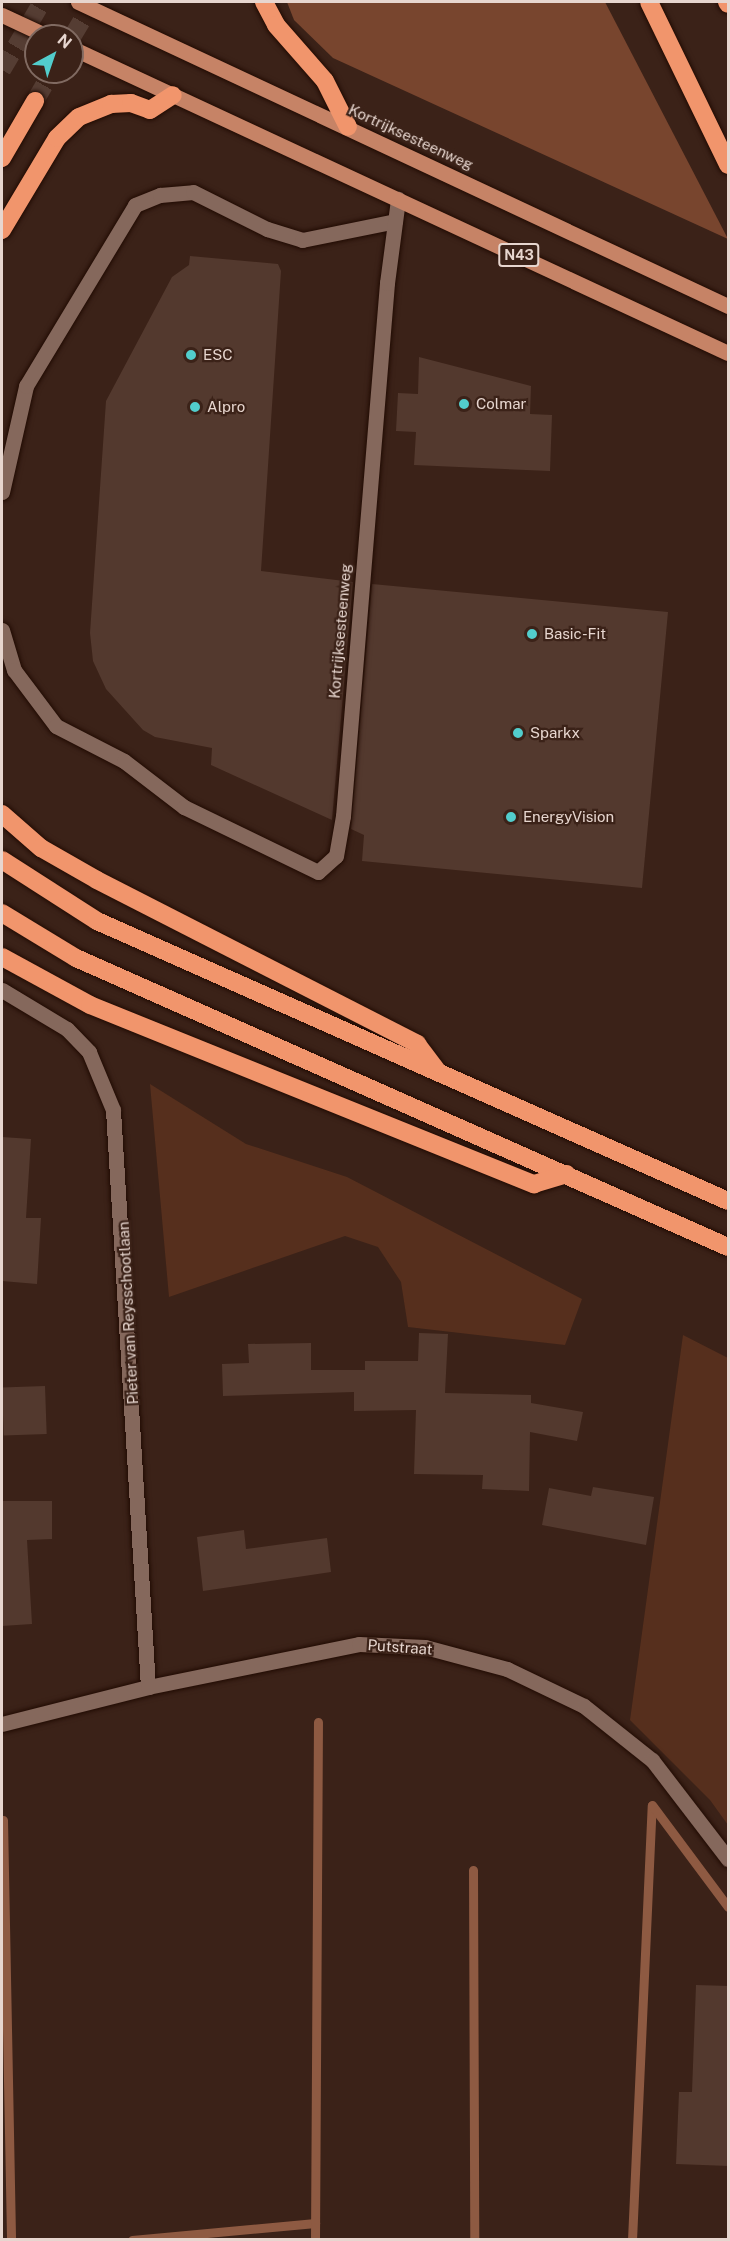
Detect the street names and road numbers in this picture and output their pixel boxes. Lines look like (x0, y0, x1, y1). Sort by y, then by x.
street label: Kortrijksesteenweg (346, 100, 476, 174)
road number: N43 (498, 244, 540, 266)
street label: Kortrijksesteenweg (325, 563, 355, 699)
street label: Pieter van Reysschootlaan (114, 1221, 142, 1405)
street label: Putstraat (367, 1636, 433, 1658)

